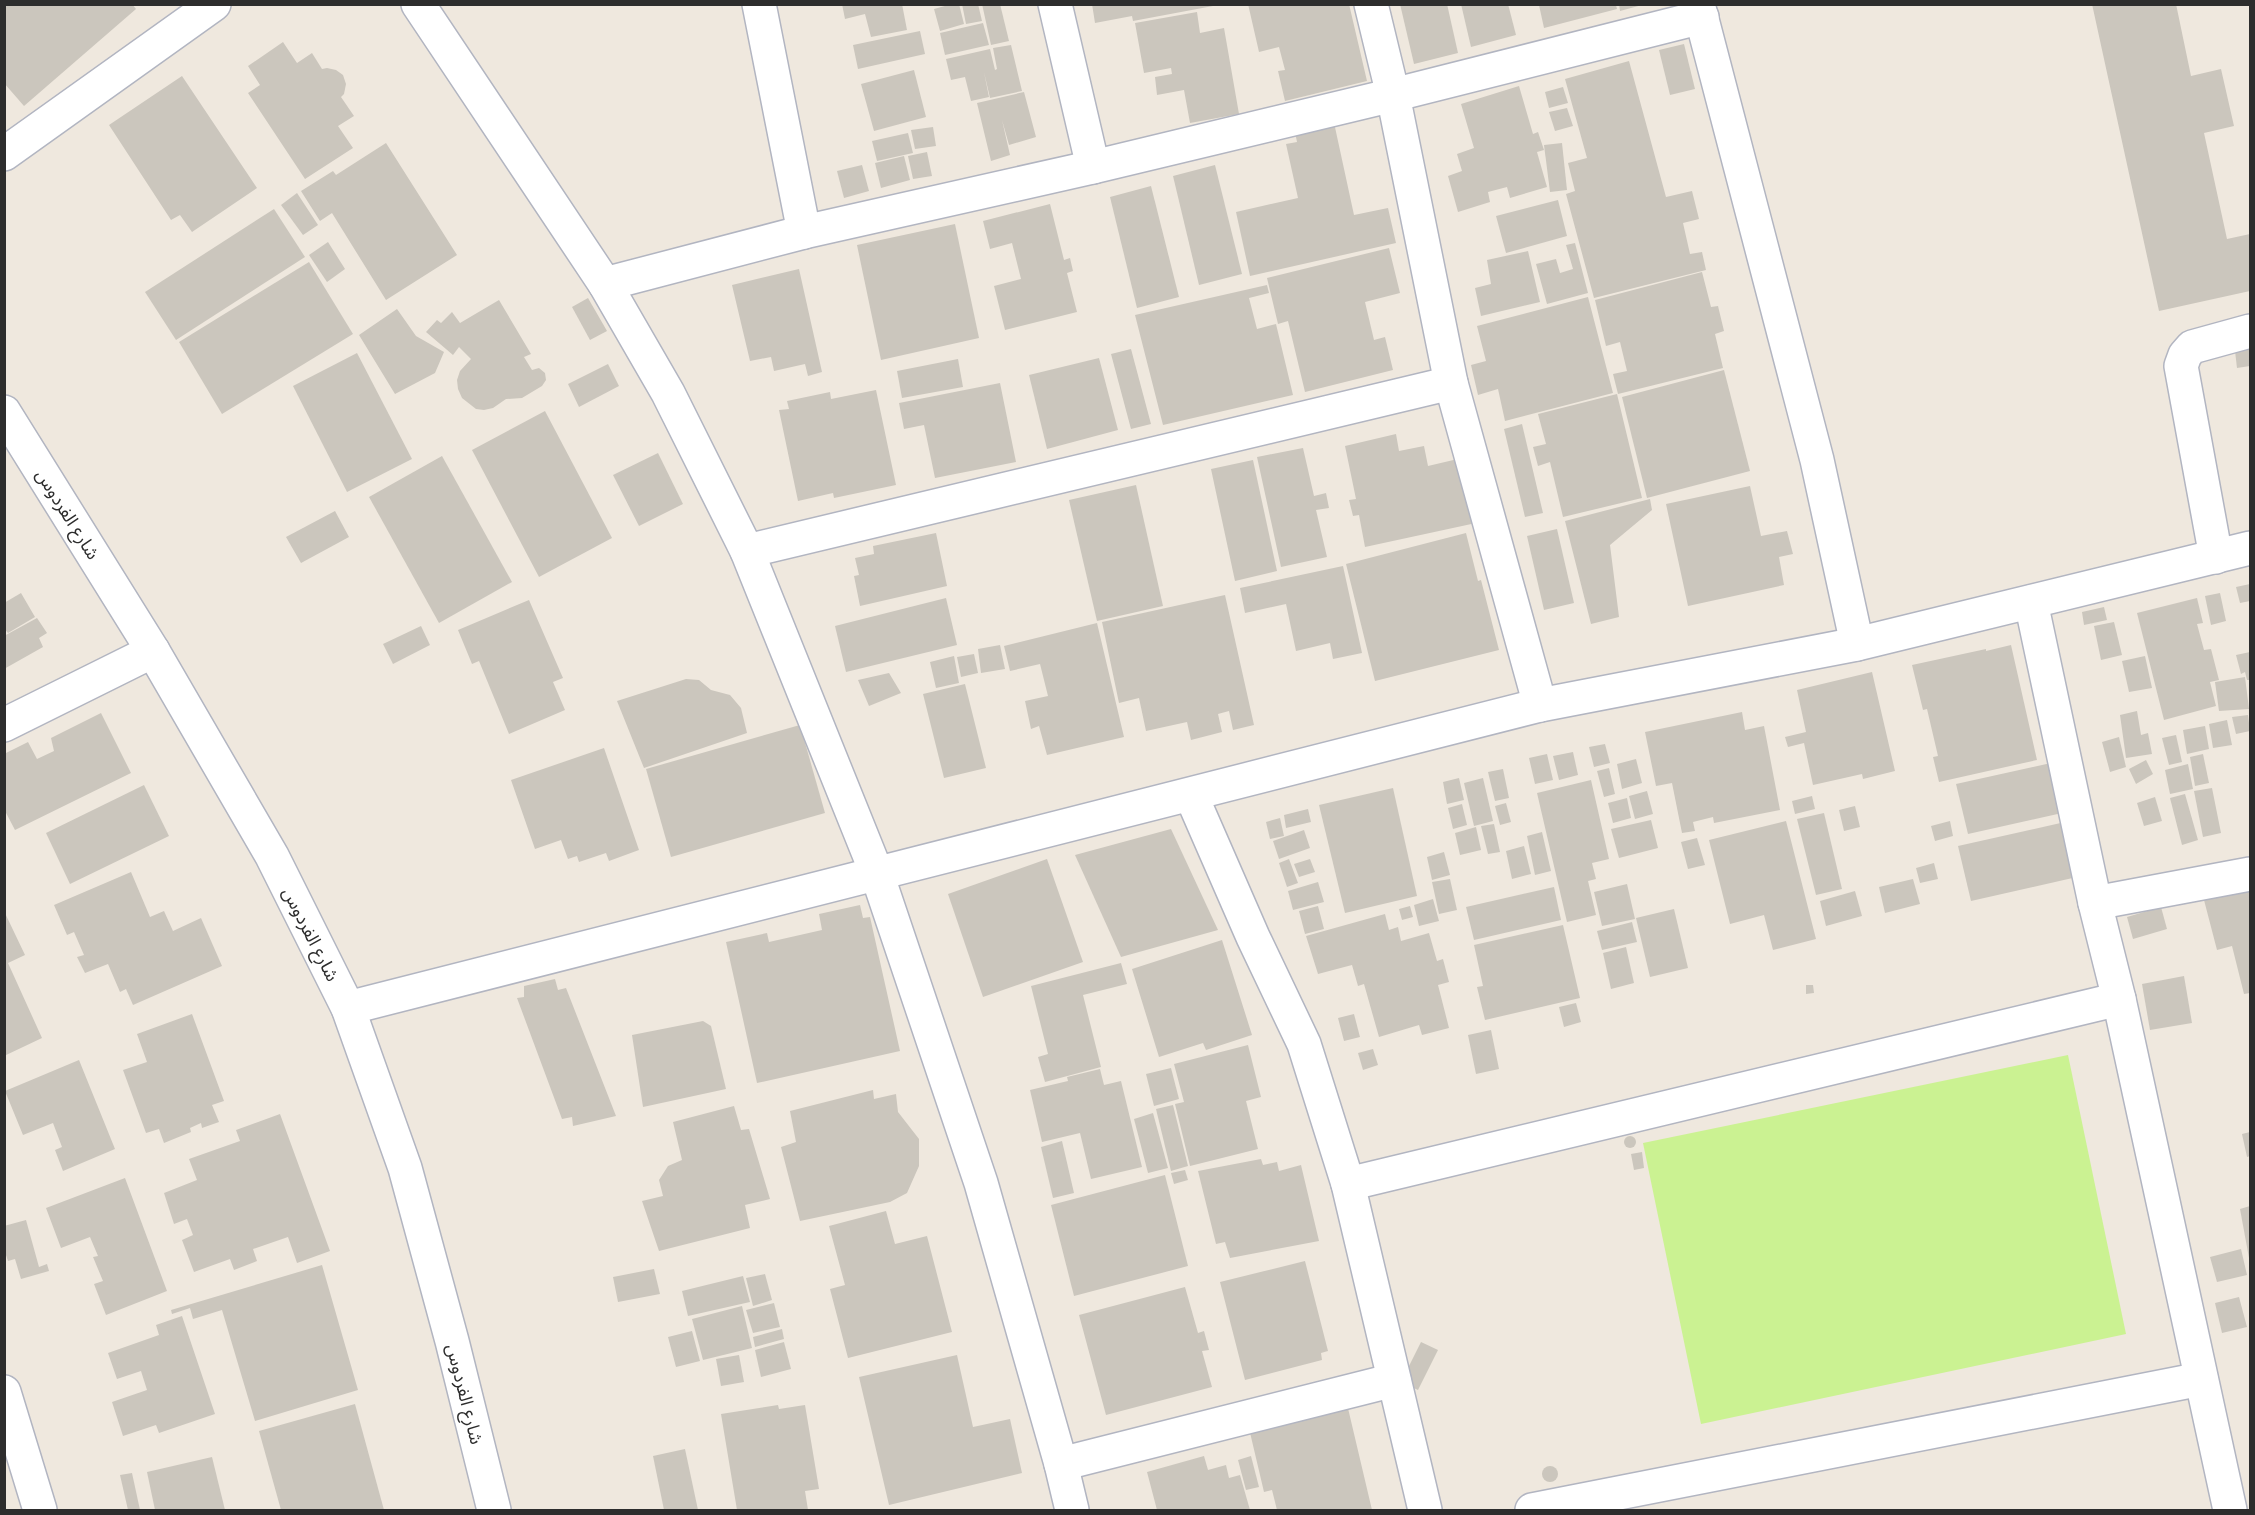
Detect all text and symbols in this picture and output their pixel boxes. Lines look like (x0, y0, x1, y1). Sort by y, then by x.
street label: شارع الفردوس (28, 464, 106, 565)
street label: شارع الفردوس (275, 883, 345, 986)
street label: شارع الفردوس (439, 1341, 490, 1447)

